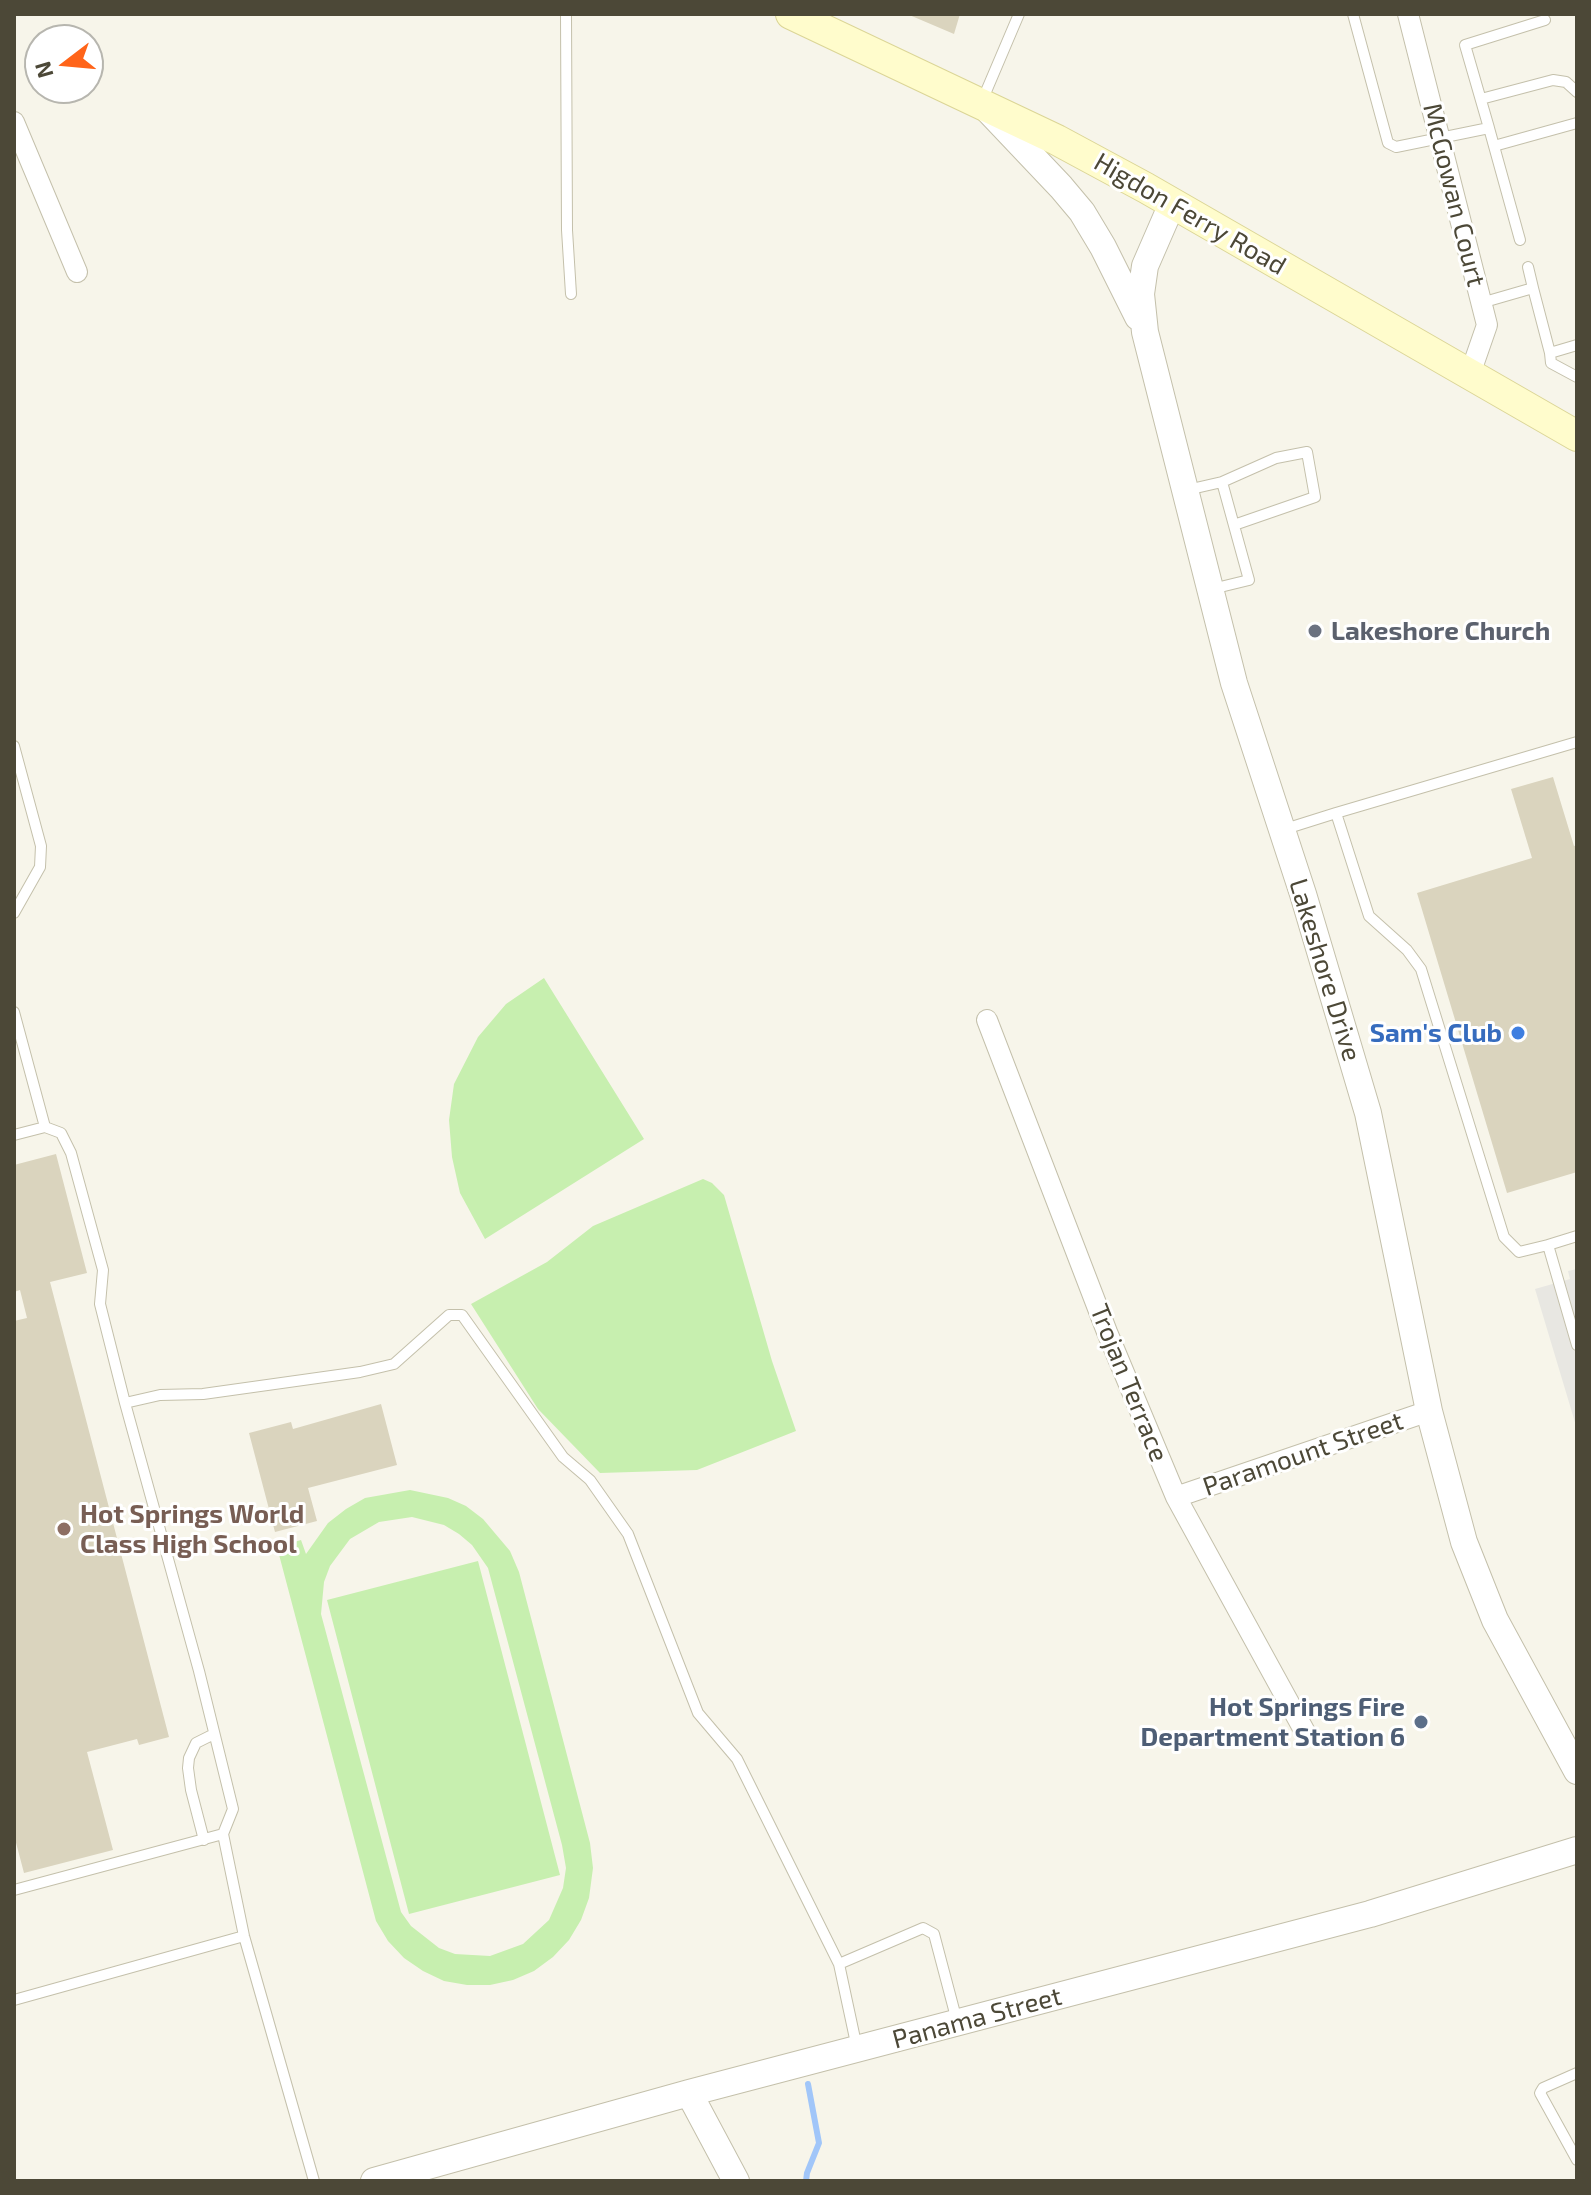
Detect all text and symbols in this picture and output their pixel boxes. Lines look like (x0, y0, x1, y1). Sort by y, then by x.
north arrow (24, 24, 104, 104)
text: N (28, 59, 58, 81)
street label: McGowan Court (1416, 100, 1492, 290)
street label: Higdon Ferry Road (1088, 146, 1292, 282)
place label: Lakeshore Church (1331, 615, 1550, 647)
marker: Lakeshore Church (1306, 622, 1324, 640)
street label: Lakeshore Drive (1282, 875, 1368, 1065)
place label: Sam's Club (1370, 1017, 1502, 1049)
marker: Sam's Club (1509, 1024, 1527, 1042)
street label: Trojan Terrace (1083, 1300, 1175, 1466)
street label: Paramount Street (1199, 1405, 1407, 1503)
place label: Hot Springs World Class High School (80, 1498, 304, 1560)
marker: Hot Springs World Class High School (55, 1520, 73, 1538)
place label: Hot Springs Fire Department Station 6 (1141, 1691, 1405, 1752)
marker: Hot Springs Fire Department Station 6 (1412, 1713, 1430, 1731)
street label: Panama Street (889, 1980, 1065, 2056)

